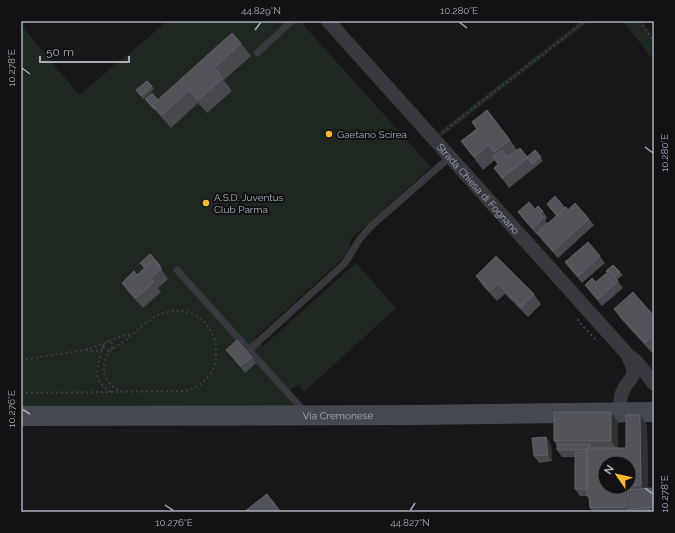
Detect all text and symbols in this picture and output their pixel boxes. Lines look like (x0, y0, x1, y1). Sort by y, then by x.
text: 44.829°N (241, 5, 281, 16)
text: 10.280°E (440, 5, 478, 16)
scale bar (40, 38, 129, 64)
text: 50 m (46, 45, 74, 59)
text: 10.278°E (6, 49, 17, 87)
marker: Gaetano Scirea (324, 129, 334, 139)
place label: Gaetano Scirea (337, 129, 407, 140)
text: 10.280°E (659, 134, 670, 172)
street label: Strada Chiesa di Fognano (435, 141, 522, 236)
place label: A.S.D. Juventus Club Parma (214, 192, 284, 215)
marker: A.S.D. Juventus Club Parma (201, 198, 211, 208)
text: 10.276°E (6, 390, 17, 428)
street label: Via Cremonese (303, 410, 373, 421)
north arrow (597, 455, 637, 495)
text: N (601, 463, 617, 477)
text: 10.278°E (659, 475, 670, 513)
text: 10.276°E (155, 517, 193, 528)
text: 44.827°N (390, 517, 430, 528)

